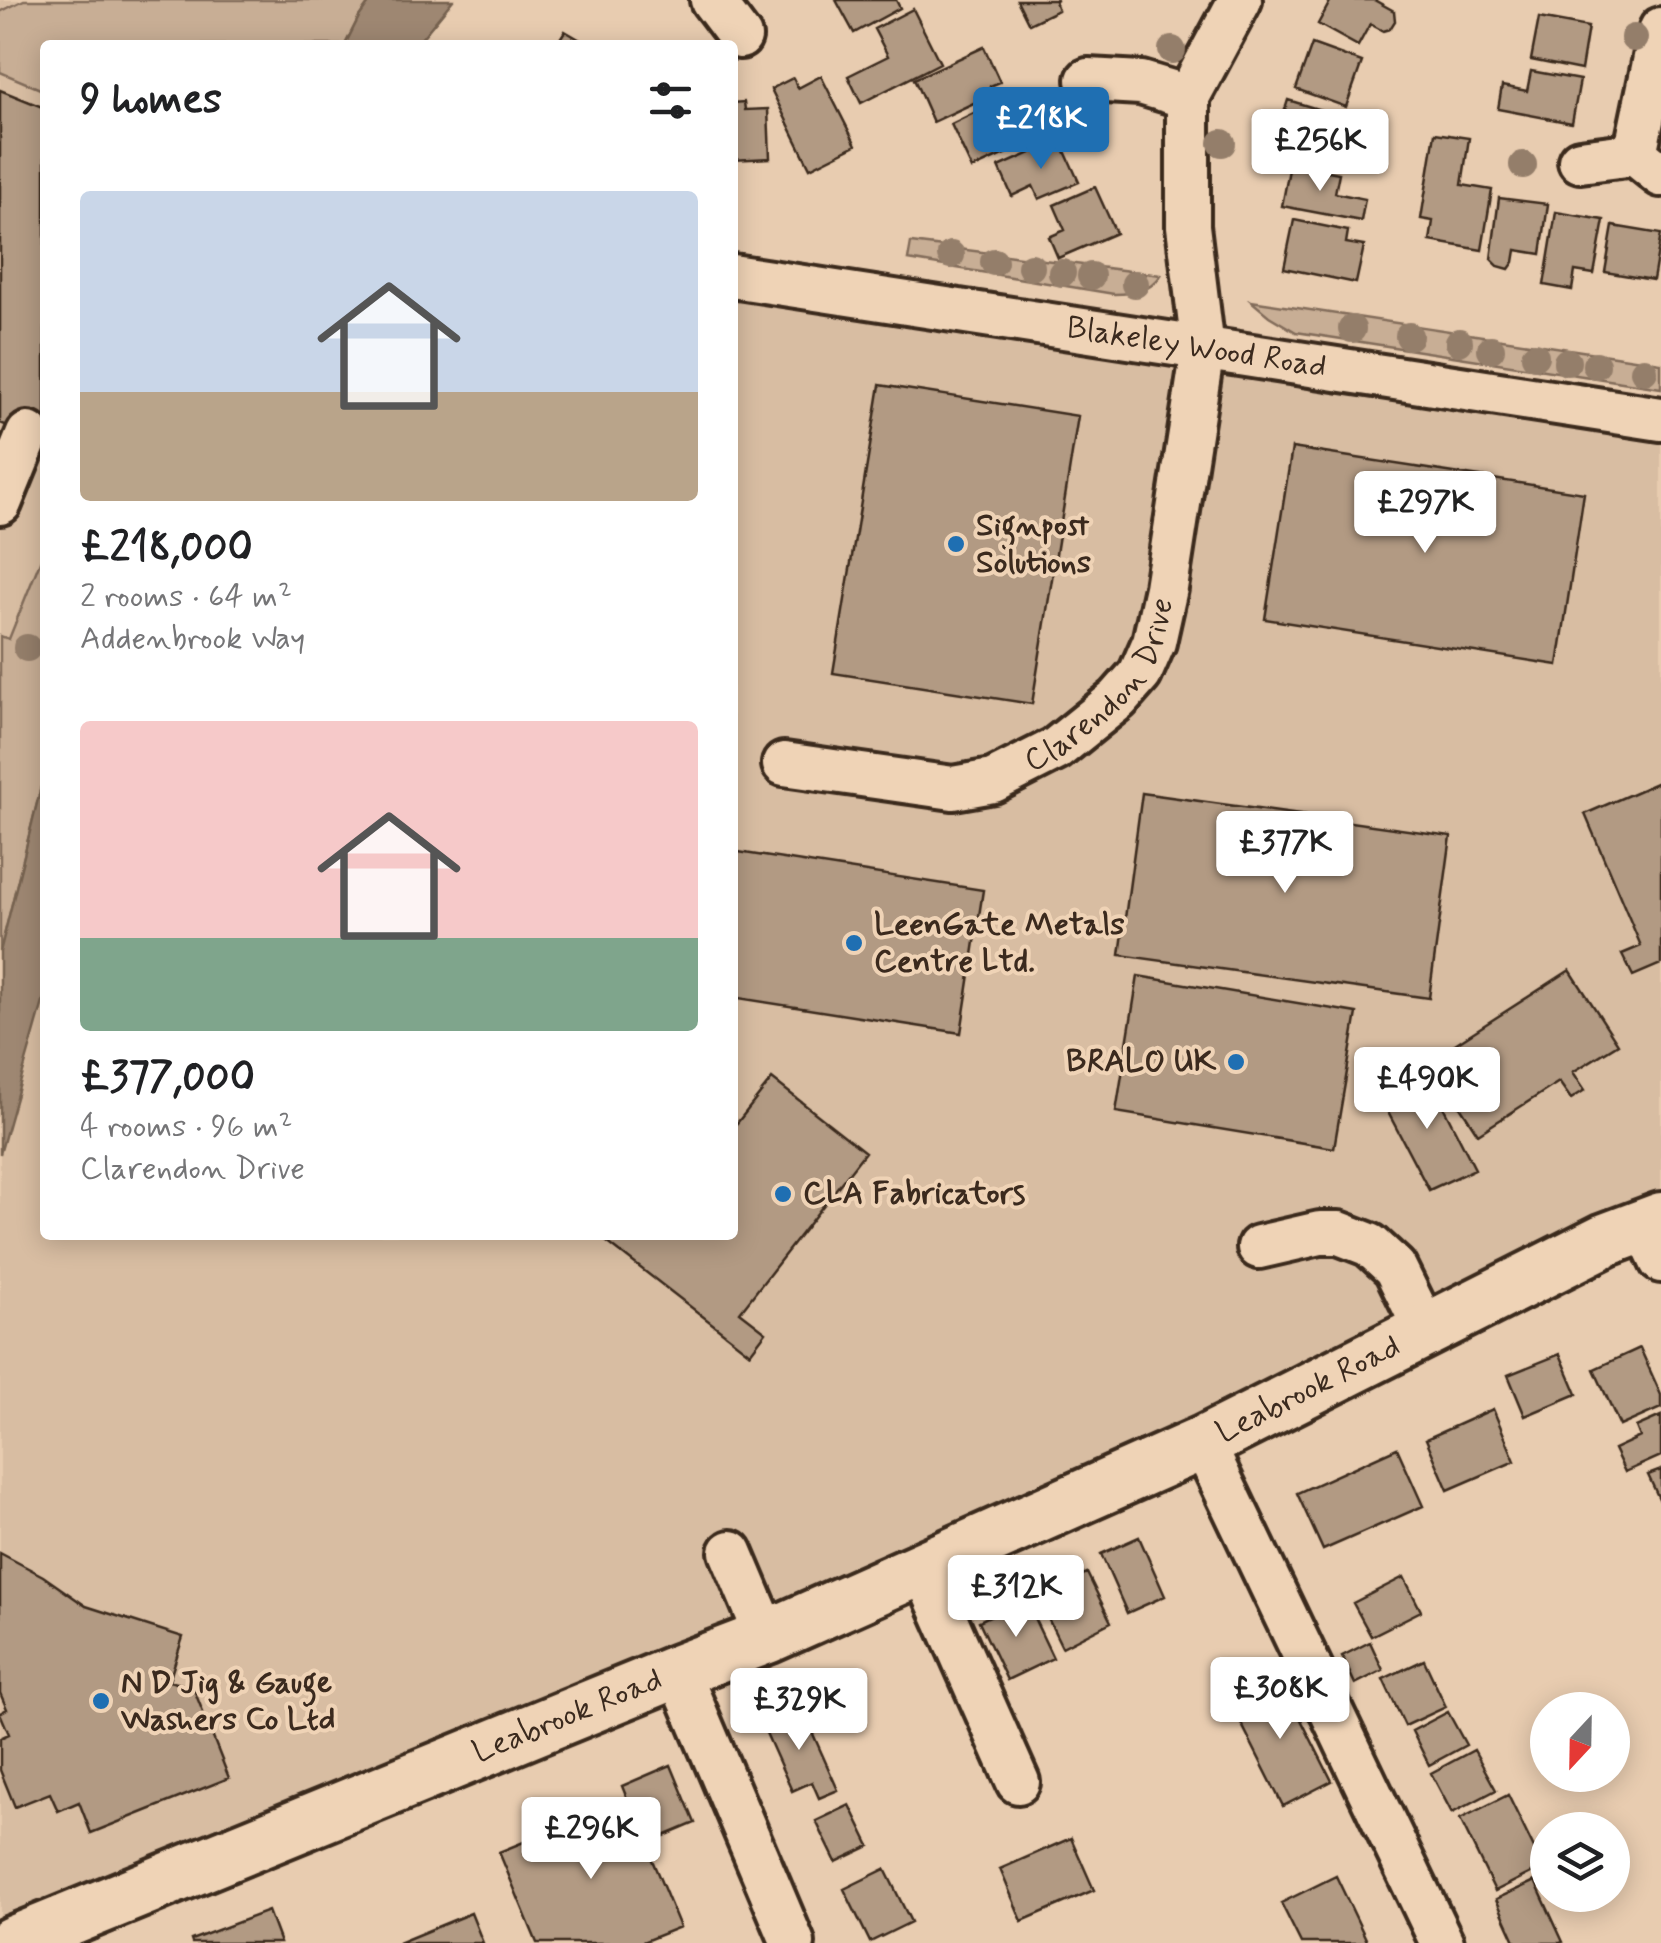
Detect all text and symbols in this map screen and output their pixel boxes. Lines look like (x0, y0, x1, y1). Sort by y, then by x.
text: 9 homes (80, 73, 222, 128)
icon: filters (643, 73, 698, 128)
pin: £218K (971, 87, 1111, 172)
text: £218K (995, 98, 1087, 140)
pin: £256K (1250, 109, 1390, 194)
text: £256K (1274, 120, 1366, 162)
icon: home (299, 256, 479, 436)
street label: Blakeley Wood Road (1064, 307, 1329, 388)
pin: £297K (1355, 471, 1495, 556)
text: £297K (1376, 482, 1474, 524)
place label: Signpost Solutions (976, 505, 1091, 584)
text: £218,000 (80, 521, 253, 576)
marker: Signpost Solutions (945, 533, 967, 555)
text: 2 rooms · 64 m² (80, 576, 292, 618)
street label: Clarendon Drive (1017, 594, 1184, 782)
text: Addenbrook Way (80, 618, 305, 660)
icon: home (299, 786, 479, 966)
pin: £377K (1215, 811, 1355, 896)
text: £377K (1238, 822, 1332, 864)
place label: LeenGate Metals Centre Ltd. (874, 904, 1125, 983)
marker: LeenGate Metals Centre Ltd. (843, 932, 865, 954)
place label: BRALO UK (1066, 1041, 1216, 1083)
pin: £490K (1357, 1047, 1497, 1132)
text: £377,000 (80, 1051, 255, 1106)
marker: BRALO UK (1225, 1051, 1247, 1073)
text: £490K (1376, 1058, 1478, 1100)
text: 4 rooms · 96 m² (80, 1106, 293, 1148)
text: Clarendon Drive (80, 1148, 305, 1190)
place label: CLA Fabricators (803, 1173, 1026, 1215)
marker: CLA Fabricators (772, 1183, 794, 1205)
street label: Leabrook Road (1209, 1326, 1408, 1454)
pin: £312K (946, 1555, 1086, 1640)
text: £312K (970, 1566, 1062, 1608)
pin: £308K (1210, 1657, 1350, 1742)
street label: Leabrook Road (467, 1659, 668, 1774)
place label: N D Jig & Gauge Washers Co Ltd (121, 1662, 335, 1741)
pin: £329K (729, 1668, 869, 1753)
text: £308K (1232, 1668, 1328, 1710)
text: £329K (752, 1679, 846, 1721)
marker: N D Jig & Gauge Washers Co Ltd (90, 1690, 112, 1712)
north arrow (1530, 1692, 1630, 1792)
map controls (1530, 1692, 1630, 1912)
pin: £296K (521, 1797, 661, 1882)
text: £296K (544, 1808, 638, 1850)
button: layers (1530, 1812, 1630, 1912)

